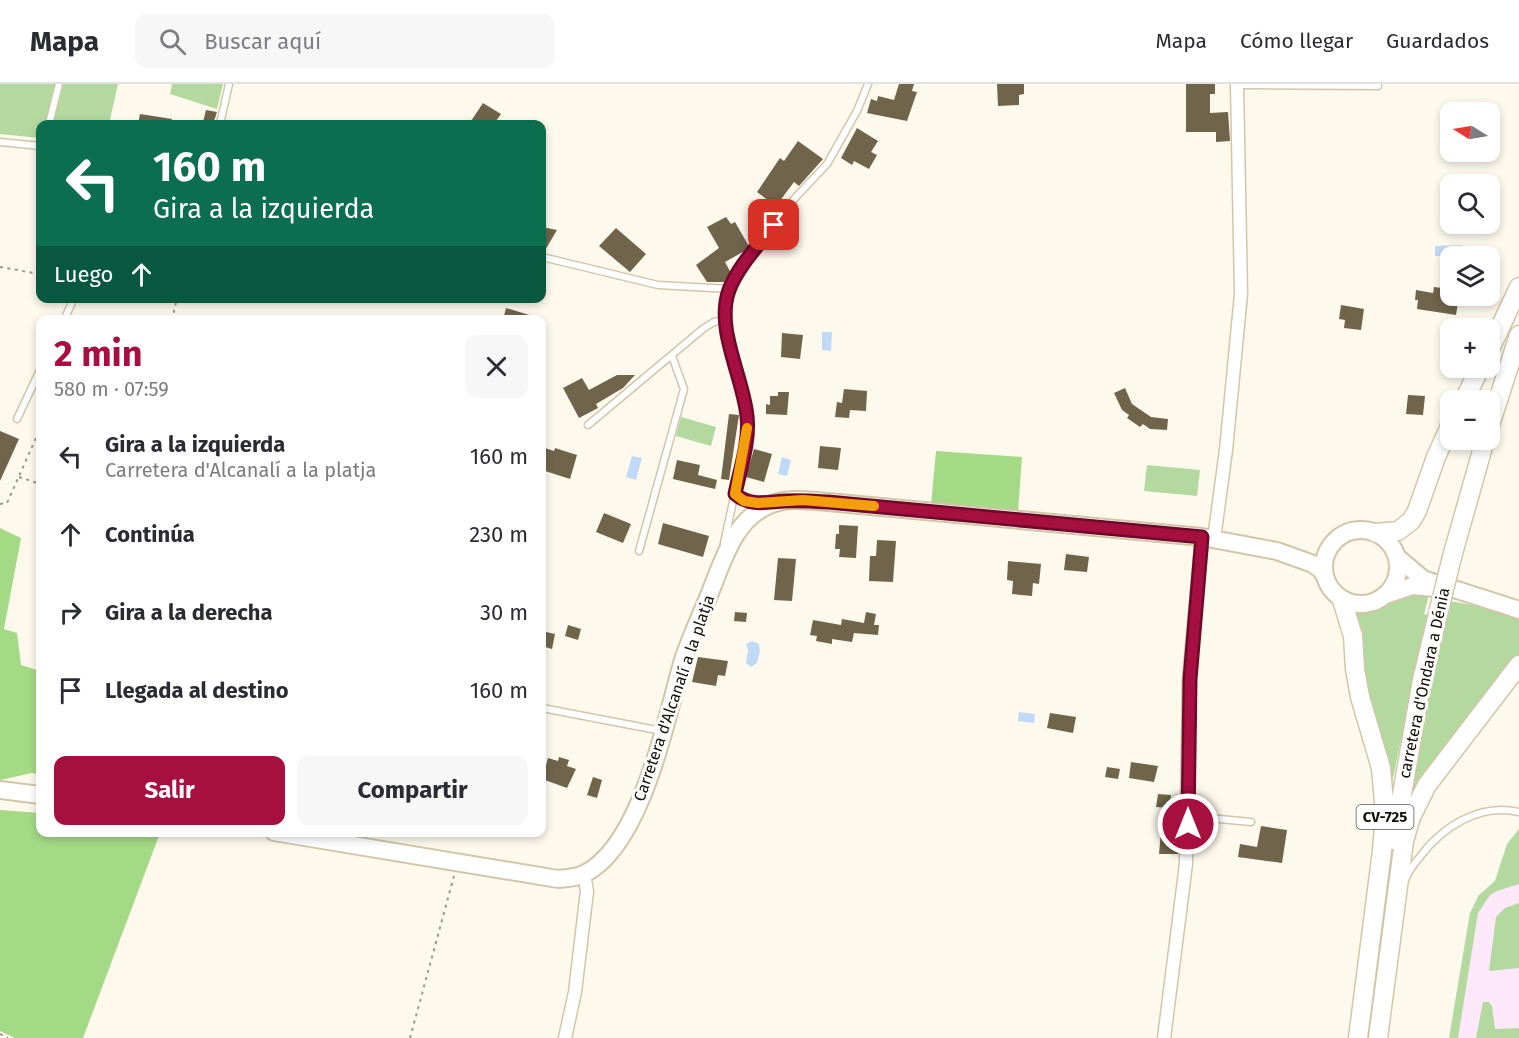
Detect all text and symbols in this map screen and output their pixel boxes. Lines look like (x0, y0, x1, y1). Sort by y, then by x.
search box (135, 14, 555, 68)
text: Mapa (30, 25, 99, 58)
icon: search (156, 25, 189, 58)
text: Buscar aquí (204, 28, 321, 55)
text: Mapa (1155, 28, 1207, 54)
text: Cómo llegar (1240, 28, 1353, 54)
text: Guardados (1386, 28, 1489, 54)
north arrow (1440, 102, 1500, 162)
map controls (1440, 102, 1500, 450)
text: 160 m (153, 142, 266, 192)
icon: left (54, 144, 132, 222)
button: search (1440, 174, 1500, 234)
text: Gira a la izquierda (153, 193, 374, 225)
pin (748, 199, 799, 250)
icon: arrive (757, 208, 790, 241)
button: layers (1440, 246, 1500, 306)
icon: ahead (125, 258, 158, 291)
text: Luego (54, 261, 113, 288)
button: + (1440, 318, 1500, 378)
text: 2 min (54, 332, 143, 376)
button: close (465, 335, 528, 398)
text: 580 m · 07:59 (54, 377, 169, 401)
button: − (1440, 390, 1500, 450)
text: Gira a la izquierda (105, 431, 285, 458)
icon: left (54, 440, 87, 473)
text: 160 m (470, 443, 528, 470)
text: Carretera d'Alcanalí a la platja (105, 458, 376, 482)
icon: ahead (54, 518, 87, 551)
text: Continúa (105, 521, 195, 548)
text: 230 m (469, 521, 528, 548)
street label: carretera d'Ondara a Dénia (1394, 586, 1454, 780)
street label: Carretera d'Alcanalí a la platja (630, 592, 718, 804)
icon: right (54, 596, 87, 629)
text: Gira a la derecha (105, 599, 273, 626)
text: 30 m (480, 599, 528, 626)
icon: arrive (54, 674, 87, 707)
text: Llegada al destino (105, 677, 289, 704)
text: 160 m (470, 677, 528, 704)
button: Salir (54, 756, 285, 825)
button: Compartir (297, 756, 528, 825)
position arrow (1156, 792, 1220, 856)
road number: CV-725 (1356, 805, 1414, 829)

